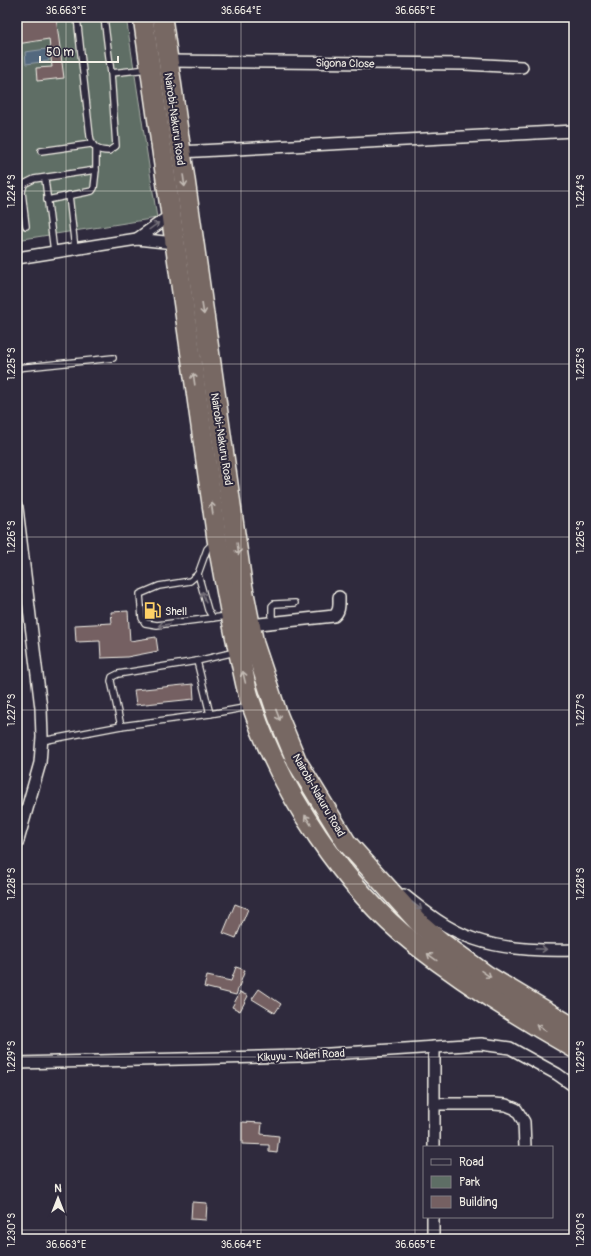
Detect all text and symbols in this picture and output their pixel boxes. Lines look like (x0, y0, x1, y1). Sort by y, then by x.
text: 36.663°E (46, 5, 86, 17)
text: 36.664°E (221, 5, 261, 17)
text: 36.665°E (395, 5, 435, 17)
scale bar (40, 38, 118, 64)
text: 50 m (46, 45, 74, 60)
street label: Sigona Close (315, 56, 375, 71)
street label: Nairobi-Nakuru Road (162, 72, 187, 166)
text: 1.224°S (6, 174, 18, 208)
one-way arrow (180, 174, 188, 187)
text: 1.224°S (575, 174, 587, 208)
one-way arrow (148, 222, 159, 231)
one-way arrow (199, 302, 207, 315)
text: 1.225°S (6, 347, 18, 380)
text: 1.225°S (575, 347, 587, 380)
one-way arrow (190, 373, 198, 386)
street label: Nairobi-Nakuru Road (208, 392, 235, 486)
one-way arrow (208, 502, 216, 515)
text: 1.226°S (6, 520, 18, 554)
text: 1.226°S (575, 520, 587, 554)
one-way arrow (234, 542, 242, 555)
one-way arrow (200, 590, 207, 603)
fuel station icon: Shell (142, 601, 162, 621)
place label: Shell (165, 605, 187, 618)
one-way arrow (158, 621, 171, 628)
one-way arrow (240, 670, 248, 683)
text: 1.227°S (6, 693, 18, 726)
text: 1.227°S (575, 693, 587, 726)
one-way arrow (274, 709, 282, 721)
street label: Nairobi-Nakuru Road (290, 752, 348, 839)
one-way arrow (304, 815, 312, 826)
text: 1.228°S (6, 868, 18, 900)
text: 1.228°S (575, 868, 587, 900)
one-way arrow (411, 901, 422, 910)
one-way arrow (534, 945, 547, 953)
one-way arrow (427, 953, 438, 961)
one-way arrow (480, 970, 491, 978)
one-way arrow (535, 1024, 546, 1033)
text: 1.229°S (6, 1041, 18, 1073)
text: 1.229°S (575, 1041, 587, 1073)
street label: Kikuyu - Nderi Road (257, 1047, 345, 1064)
legend (423, 1146, 553, 1218)
text: Road (459, 1155, 484, 1170)
text: Park (459, 1175, 480, 1190)
north arrow (38, 1178, 78, 1218)
text: N (54, 1182, 62, 1195)
text: Building (459, 1195, 498, 1210)
text: 1.230°S (6, 1213, 18, 1247)
text: 1.230°S (575, 1213, 587, 1247)
text: 36.663°E (46, 1239, 86, 1251)
text: 36.664°E (221, 1239, 261, 1251)
text: 36.665°E (395, 1239, 435, 1251)

